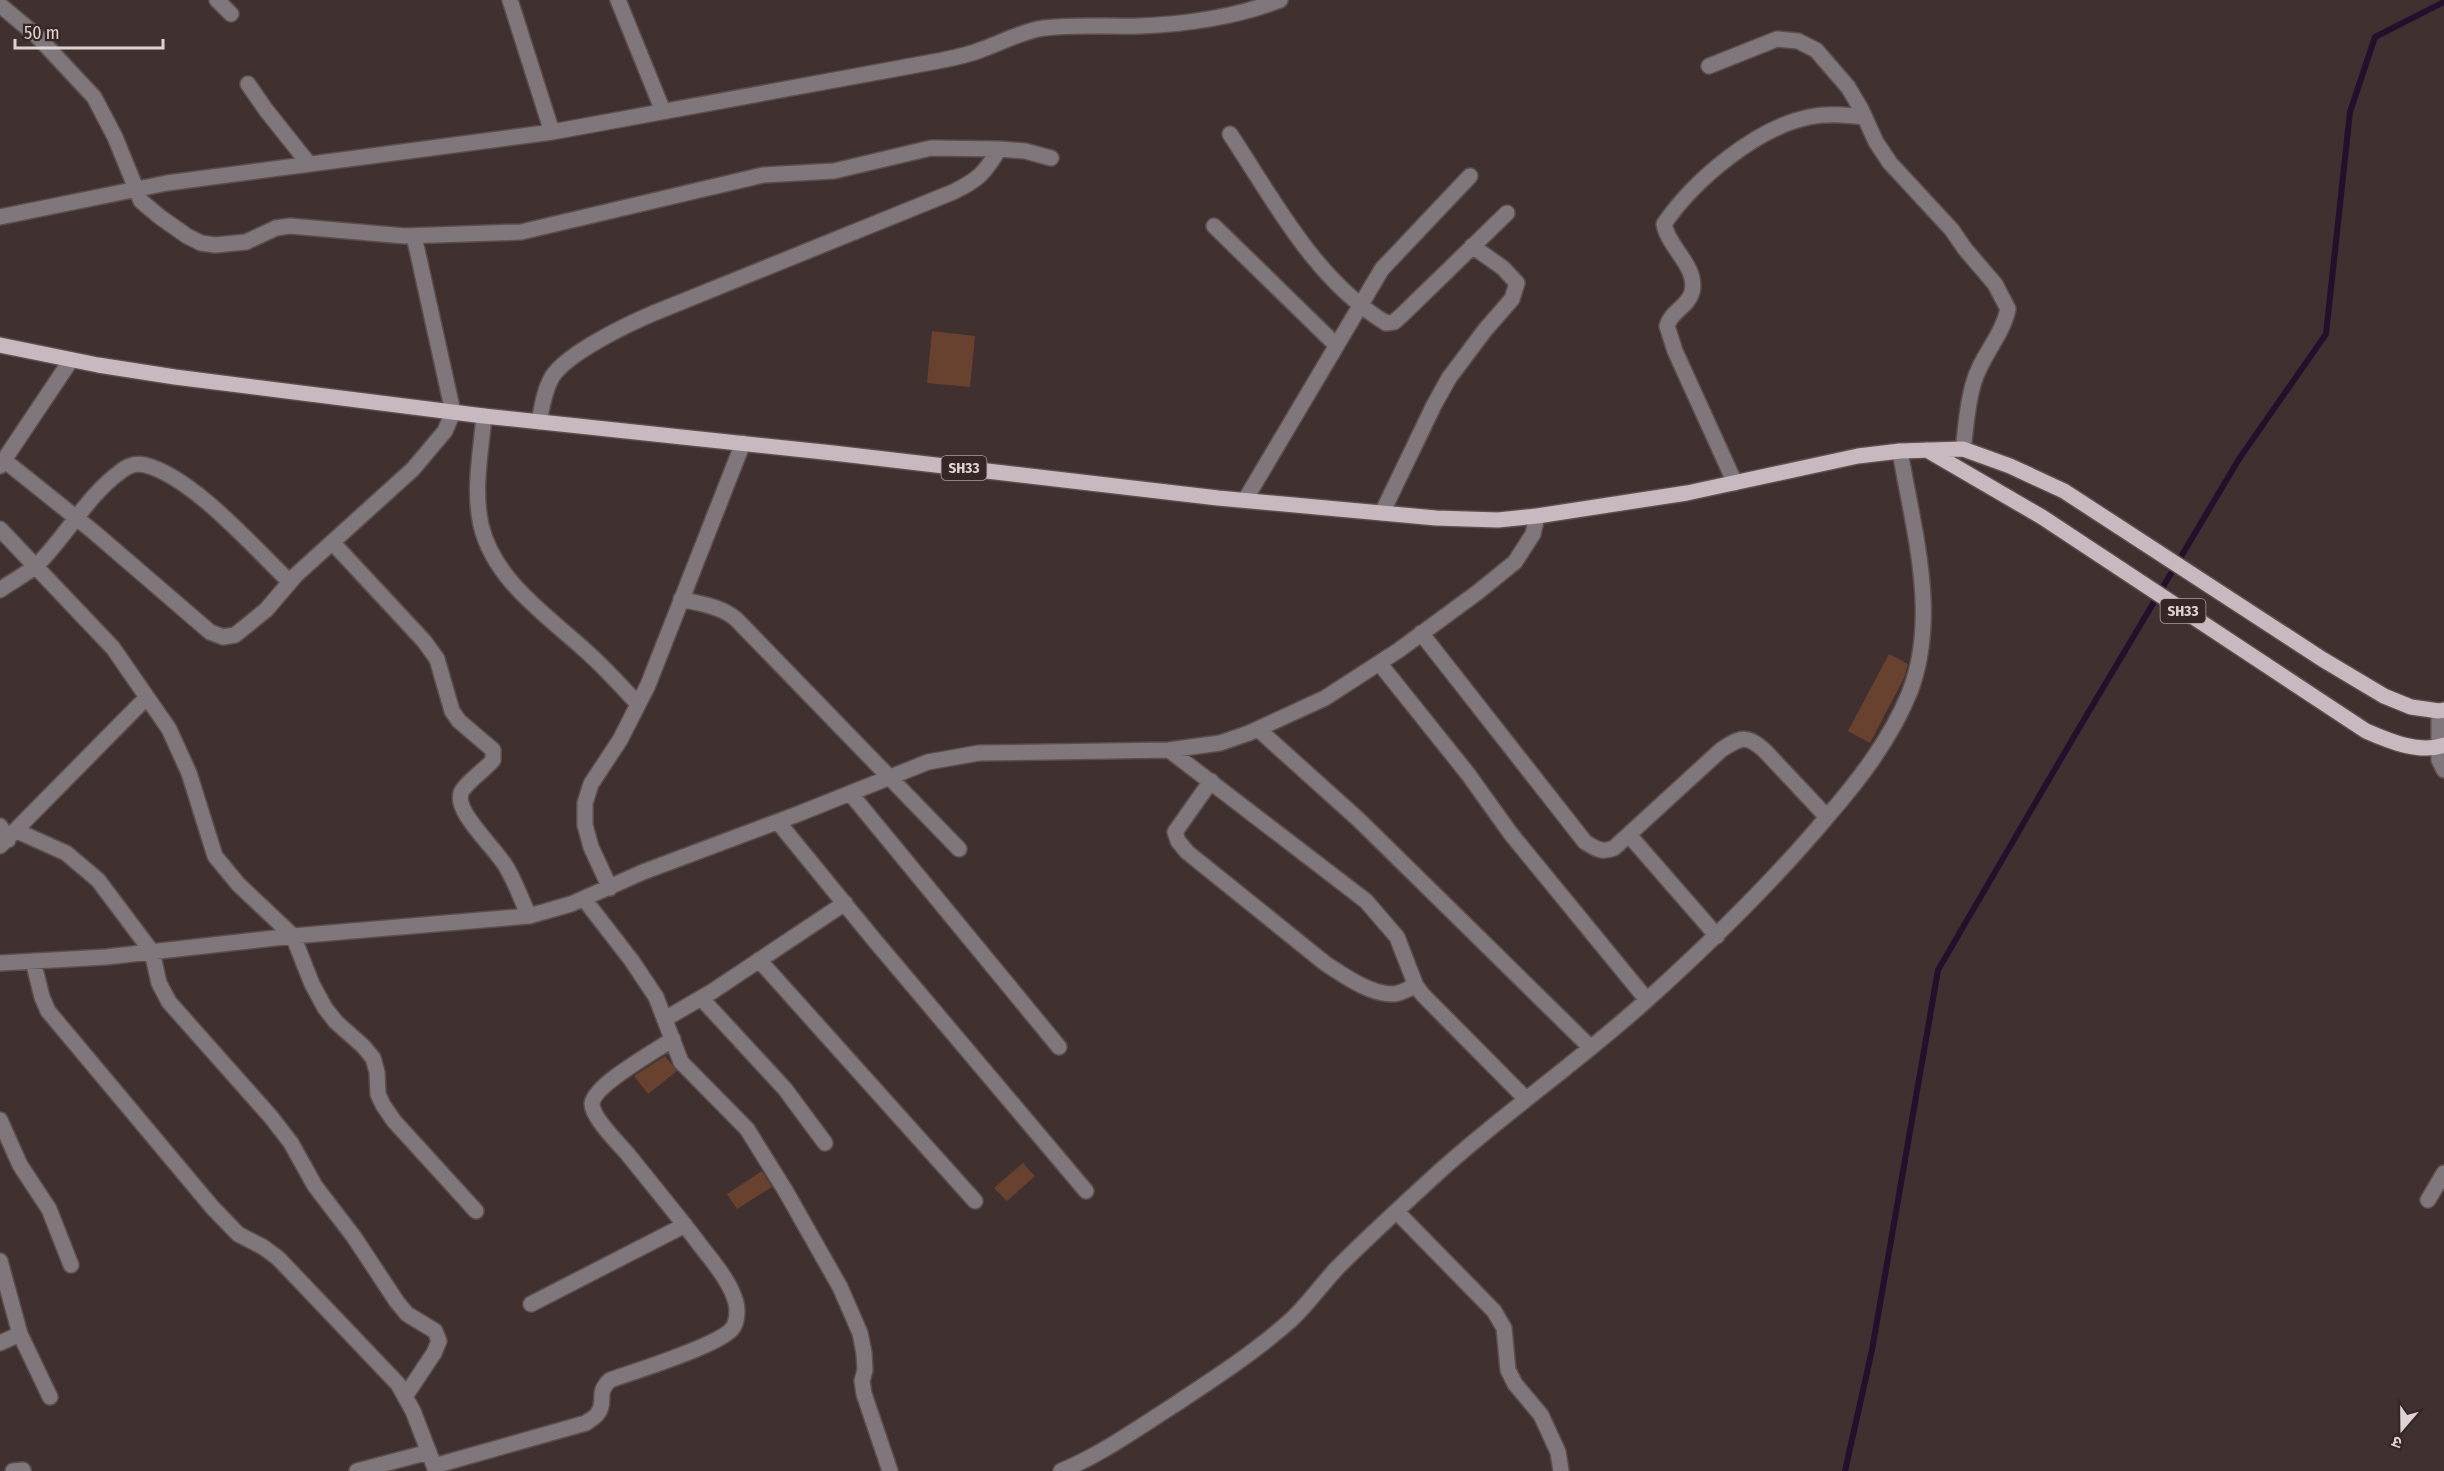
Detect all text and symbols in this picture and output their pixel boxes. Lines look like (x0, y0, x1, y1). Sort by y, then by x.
scale bar (15, 12, 164, 50)
text: 50 m (24, 22, 60, 44)
road number: SH33 (942, 456, 986, 480)
road number: SH33 (2160, 599, 2206, 623)
north arrow (2372, 1399, 2432, 1459)
text: उ (2389, 1432, 2405, 1453)

